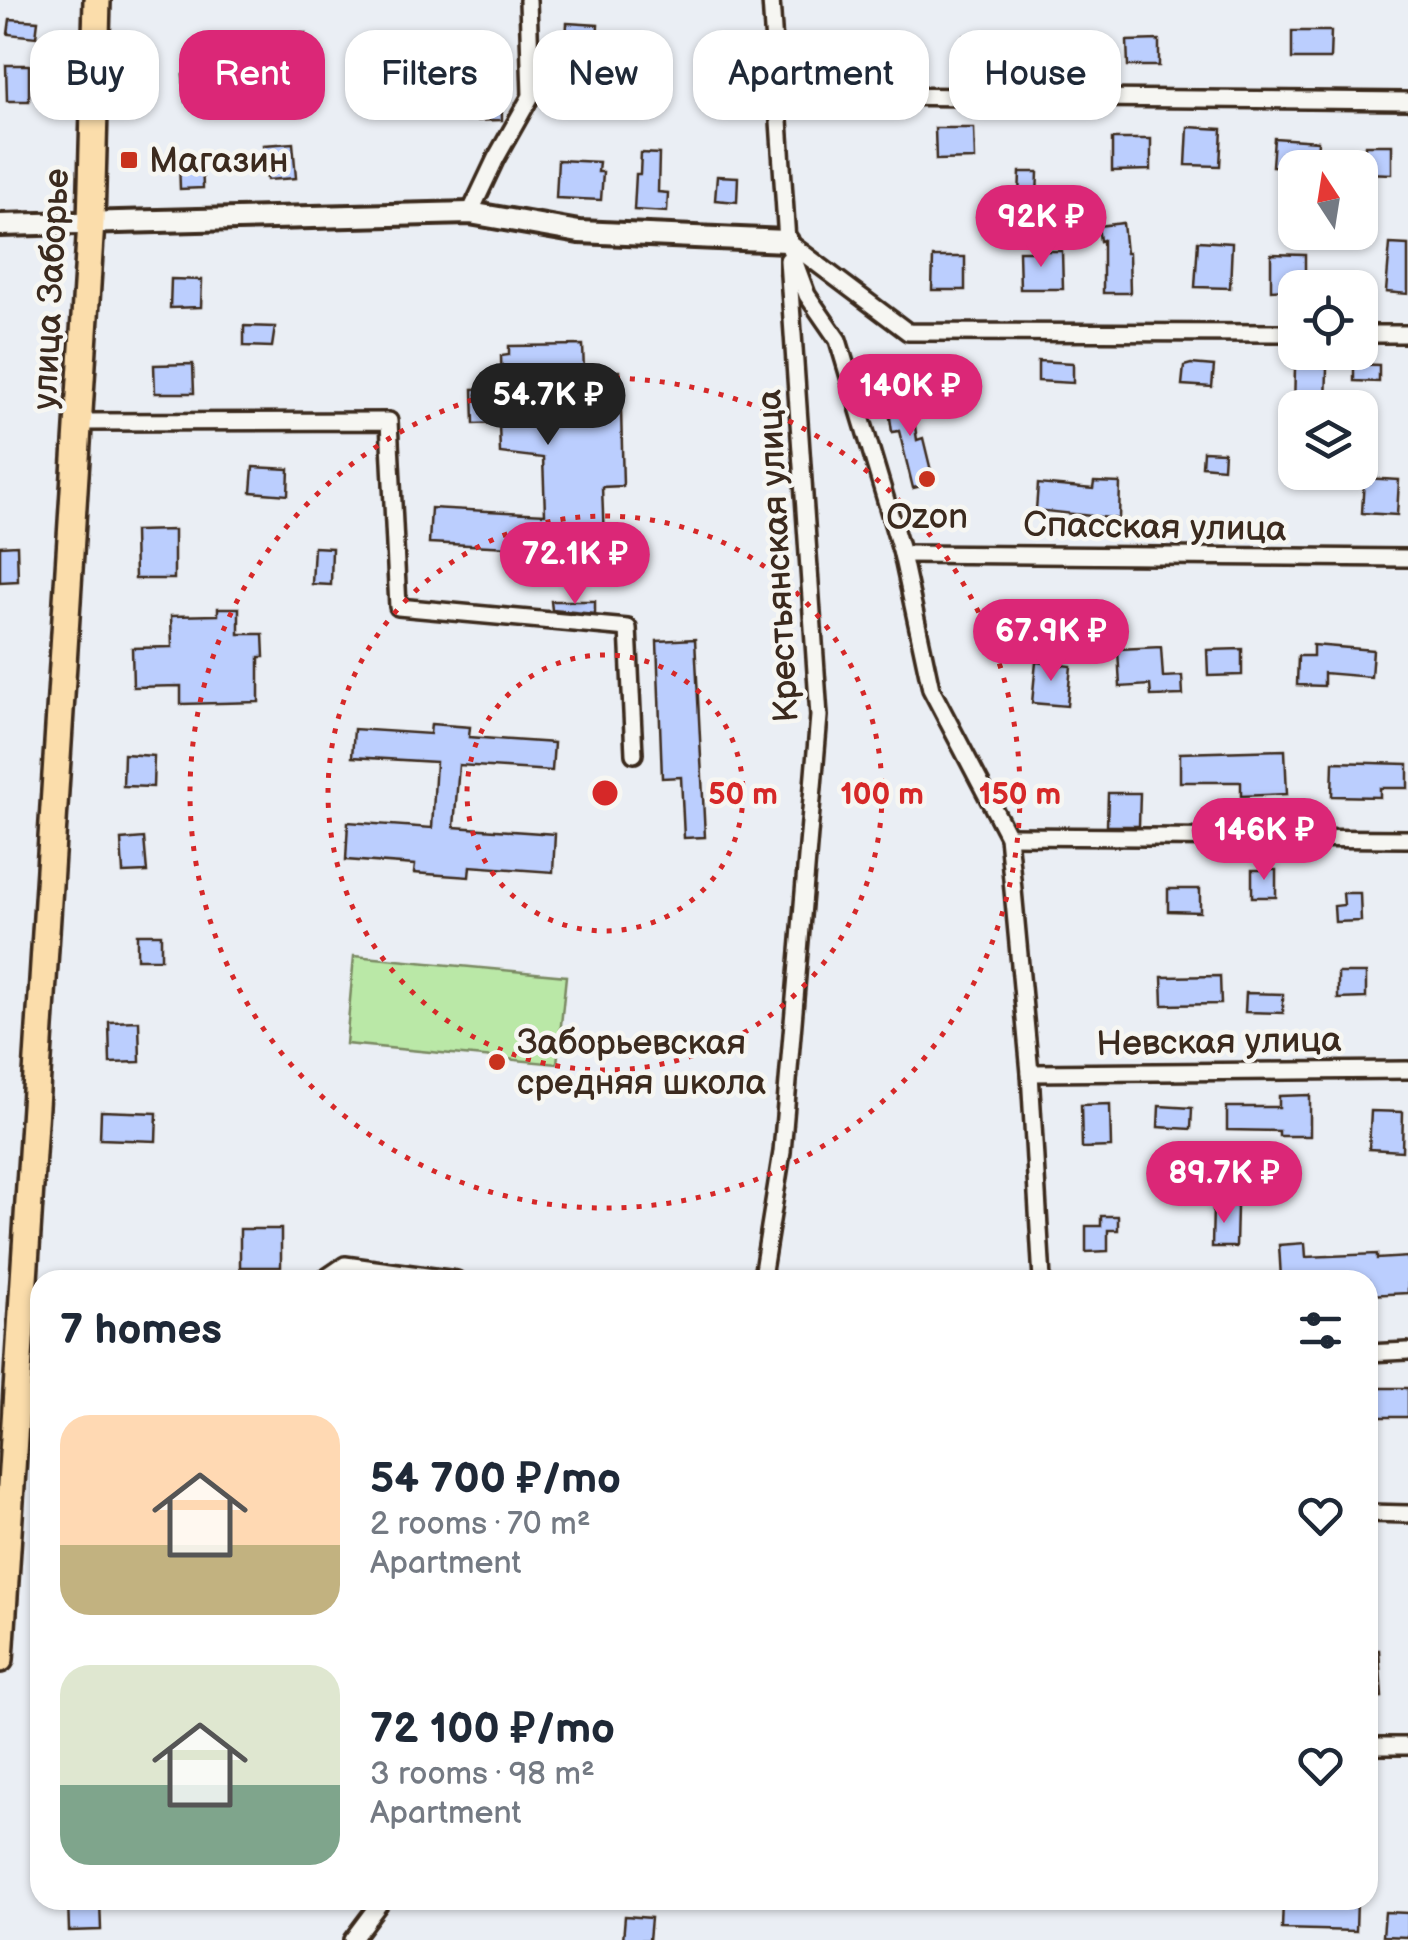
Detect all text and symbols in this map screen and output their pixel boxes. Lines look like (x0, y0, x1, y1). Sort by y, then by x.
chip: Buy (30, 30, 159, 120)
chip: Rent (179, 30, 325, 120)
chip: Filters (345, 30, 513, 120)
chip: New (533, 30, 673, 120)
chip: Apartment (693, 30, 929, 120)
chip: House (949, 30, 1121, 120)
place label: Магазин (149, 140, 289, 183)
marker: Магазин (118, 149, 140, 171)
north arrow (1278, 150, 1378, 250)
map controls (1278, 150, 1378, 490)
street label: улица Заборье (24, 167, 79, 411)
pin: 92K ₽ (971, 185, 1111, 270)
text: 92K ₽ (998, 198, 1084, 237)
button: locate (1278, 270, 1378, 370)
pin: 140K ₽ (829, 354, 991, 439)
pin: 54.7K ₽ (456, 363, 640, 448)
text: 140K ₽ (859, 367, 961, 406)
text: 54.7K ₽ (492, 376, 604, 415)
street label: Крестьянская улица (748, 388, 809, 724)
button: layers (1278, 390, 1378, 490)
marker: Ozon (916, 468, 938, 490)
place label: Ozon (886, 496, 968, 539)
street label: Спасская улица (1023, 504, 1287, 551)
pin: 72.1K ₽ (483, 522, 667, 607)
text: 72.1K ₽ (522, 535, 628, 574)
pin: 67.9K ₽ (959, 599, 1143, 684)
text: 67.9K ₽ (995, 612, 1107, 651)
centre of rings (587, 775, 623, 811)
text: 50 m (708, 777, 778, 813)
text: 100 m (840, 777, 924, 813)
text: 150 m (979, 777, 1061, 813)
pin: 146K ₽ (1183, 798, 1345, 883)
text: 146K ₽ (1214, 811, 1314, 850)
street label: Невская улица (1096, 1019, 1342, 1066)
place label: Заборьевская средняя школа (517, 1022, 767, 1105)
marker: Заборьевская средняя школа (486, 1051, 508, 1073)
pin: 89.7K ₽ (1132, 1141, 1316, 1226)
text: 89.7K ₽ (1168, 1154, 1280, 1193)
icon: filters (1293, 1303, 1348, 1358)
text: 7 homes (60, 1305, 222, 1356)
text: 54 700 ₽/mo (370, 1454, 621, 1505)
icon: home (140, 1455, 260, 1575)
icon: heart (1293, 1488, 1348, 1543)
text: 2 rooms · 70 m² (370, 1505, 591, 1544)
text: Apartment (370, 1544, 521, 1583)
text: 72 100 ₽/mo (370, 1704, 615, 1755)
icon: home (140, 1705, 260, 1825)
icon: heart (1293, 1738, 1348, 1793)
text: 3 rooms · 98 m² (370, 1755, 595, 1794)
text: Apartment (370, 1794, 521, 1833)

